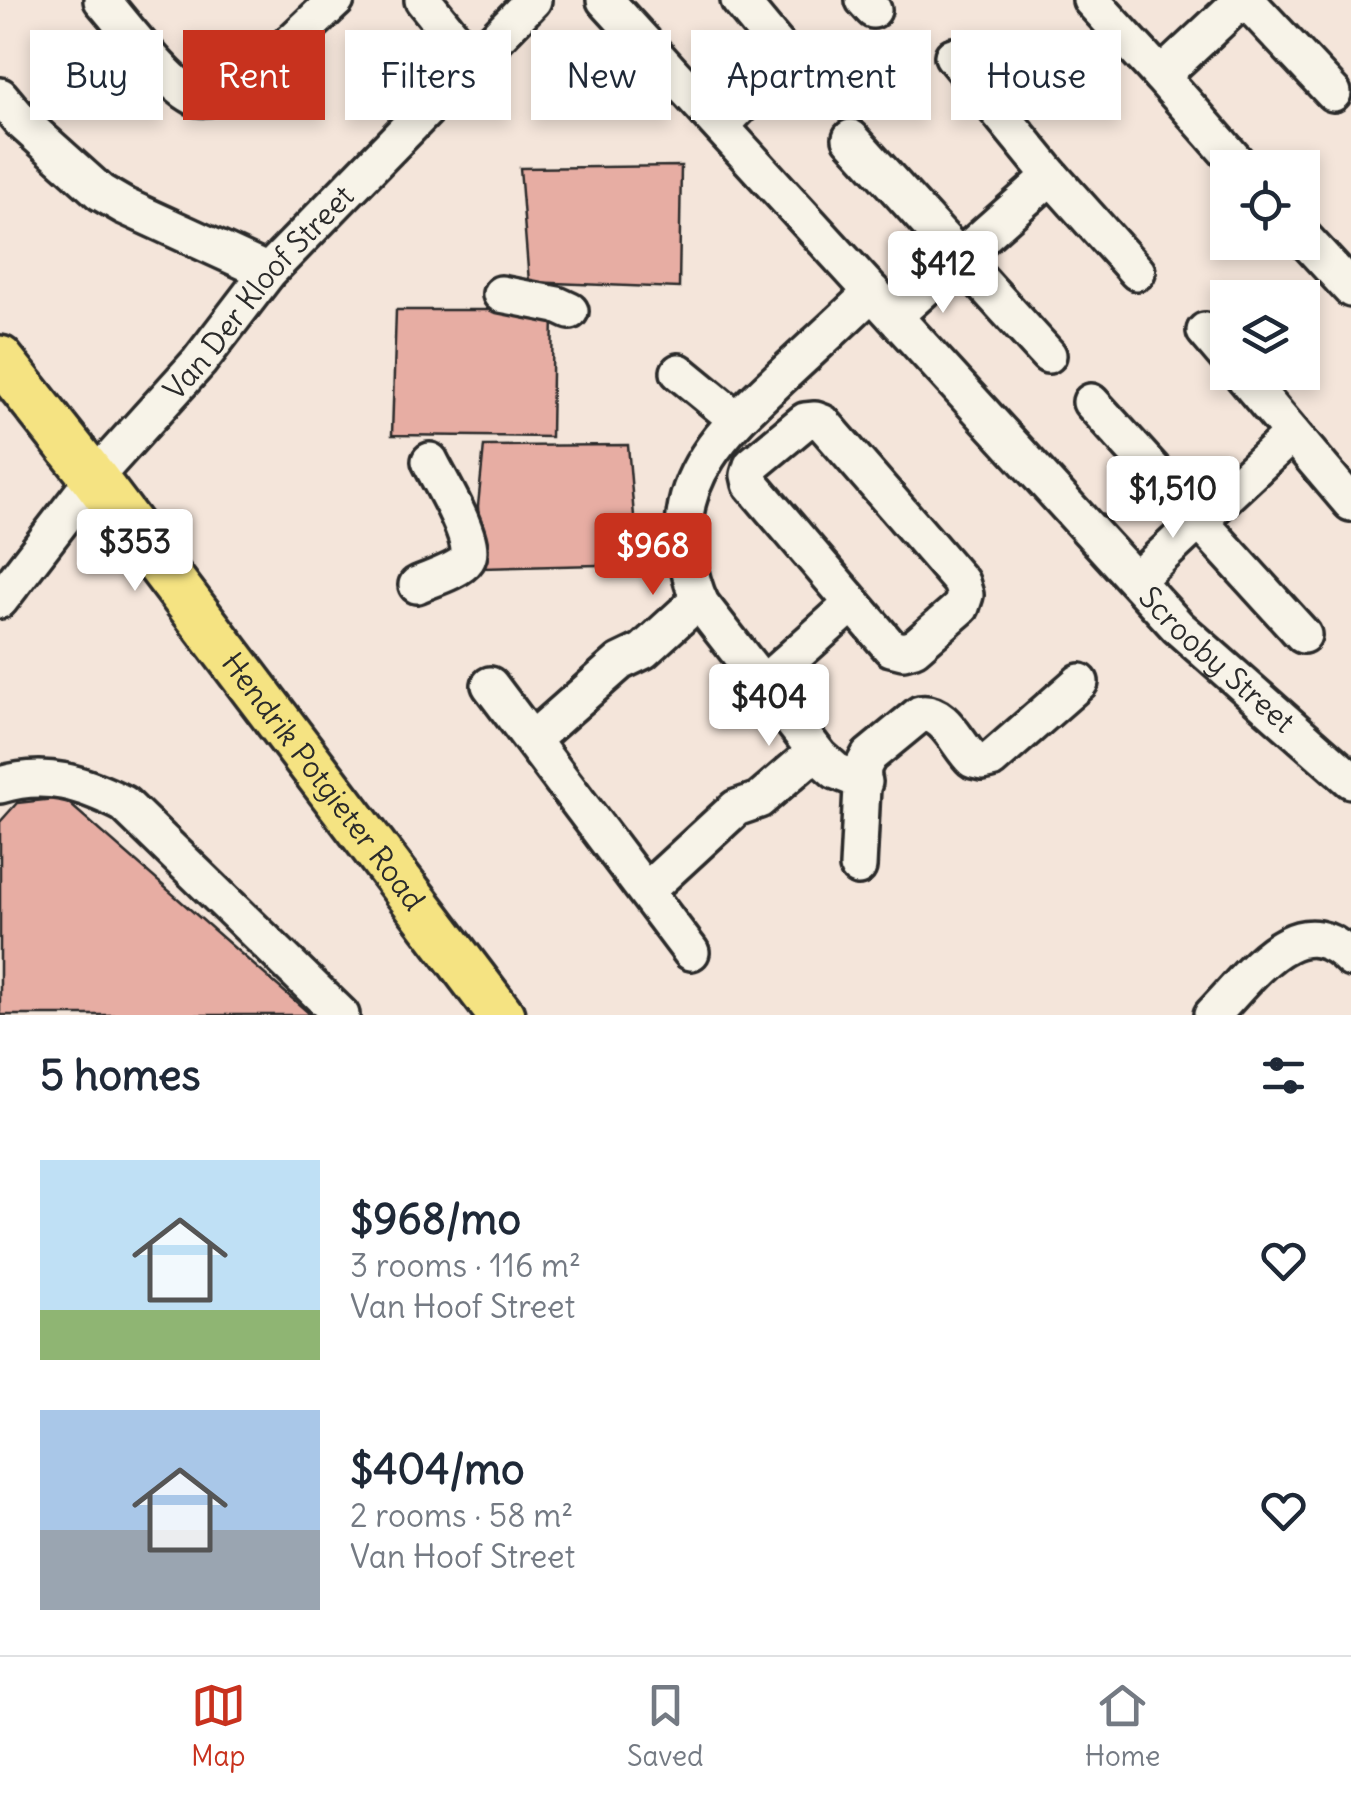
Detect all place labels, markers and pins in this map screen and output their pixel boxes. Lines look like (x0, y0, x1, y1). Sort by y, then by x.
pin: $412 (884, 231, 1002, 316)
pin: $1,510 (1092, 456, 1254, 541)
pin: $353 (76, 509, 194, 594)
pin: $968 (594, 513, 712, 598)
pin: $404 (710, 664, 828, 749)

